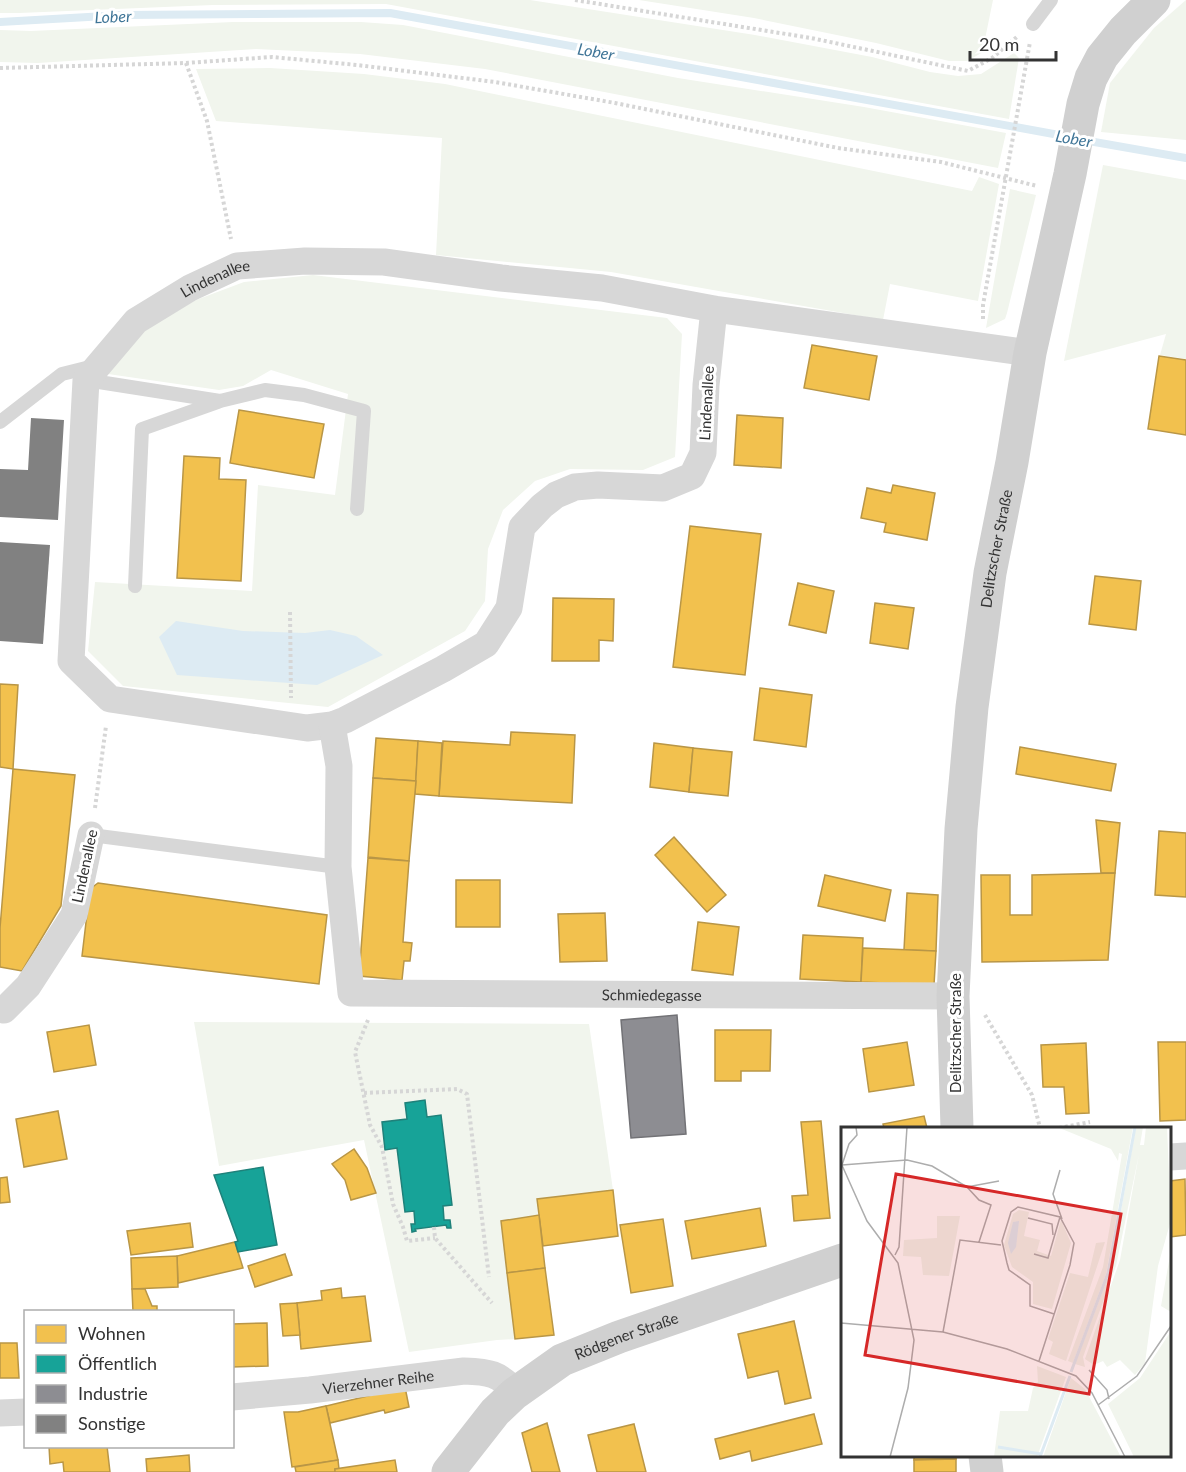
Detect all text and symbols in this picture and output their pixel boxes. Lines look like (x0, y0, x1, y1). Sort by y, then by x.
water label: Lober (94, 6, 132, 26)
scale bar (970, 24, 1056, 62)
text: 20 m (979, 33, 1019, 55)
water label: Lober (576, 38, 616, 64)
water label: Lober (1054, 125, 1094, 151)
street label: Lindenallee (177, 256, 251, 301)
street label: Lindenallee (695, 365, 717, 441)
street label: Delitzscher Straße (976, 488, 1015, 609)
street label: Lindenallee (67, 828, 101, 904)
street label: Delitzscher Straße (946, 973, 964, 1093)
street label: Schmiedegasse (602, 985, 702, 1004)
inset map (841, 1127, 1171, 1457)
street label: Rödgener Straße (572, 1308, 681, 1363)
legend (24, 1310, 234, 1448)
text: Wohnen (78, 1322, 145, 1344)
text: Öffentlich (78, 1352, 157, 1374)
street label: Vierzehner Reihe (321, 1366, 435, 1397)
text: Industrie (78, 1382, 148, 1404)
text: Sonstige (78, 1412, 146, 1434)

